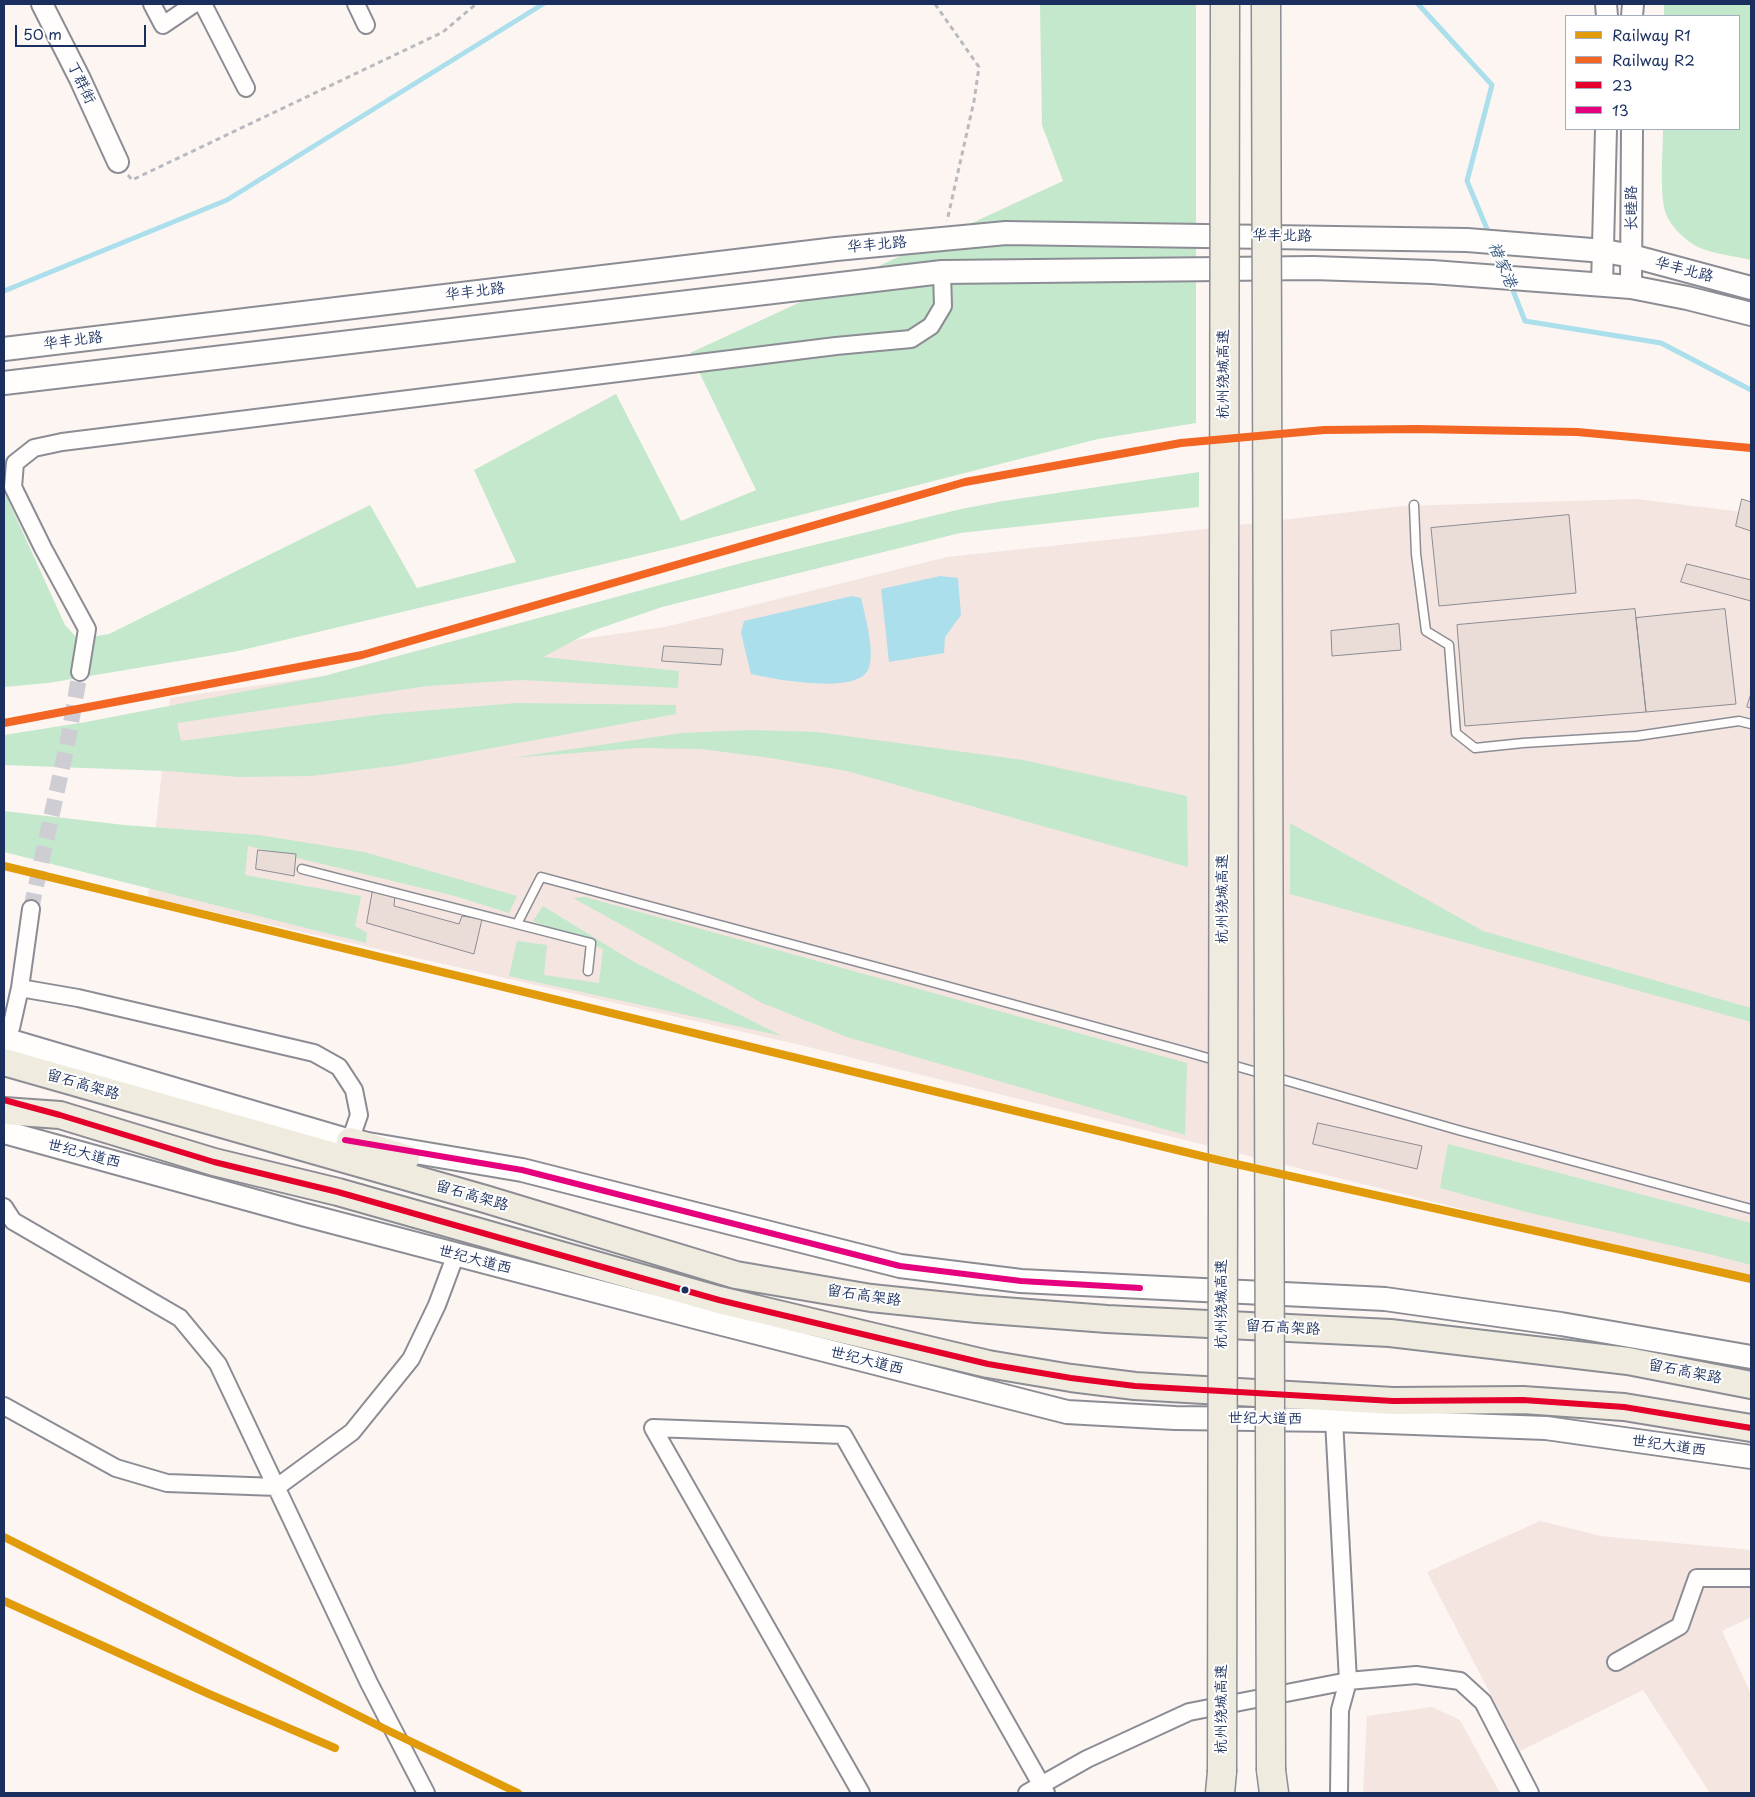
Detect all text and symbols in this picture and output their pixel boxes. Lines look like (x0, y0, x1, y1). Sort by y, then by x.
scale bar (18, 15, 149, 47)
legend (1565, 15, 1740, 130)
text: 50 m (23, 22, 62, 45)
text: Railway R1 (1612, 23, 1691, 46)
text: Railway R2 (1612, 48, 1695, 71)
street label: 丁群街 (63, 59, 99, 107)
text: 23 (1612, 73, 1632, 96)
text: 13 (1612, 98, 1629, 121)
street label: 长睦路 (1623, 186, 1641, 230)
street label: 华丰北路 (1252, 226, 1312, 246)
street label: 华丰北路 (846, 233, 908, 257)
water label: 褚家港 (1484, 239, 1520, 291)
street label: 华丰北路 (1653, 254, 1715, 286)
street label: 华丰北路 (444, 279, 506, 305)
street label: 华丰北路 (42, 328, 104, 354)
street label: 杭州绕城高速 (1215, 329, 1233, 419)
street label: 杭州绕城高速 (1214, 854, 1232, 944)
street label: 留石高架路 (44, 1066, 122, 1104)
street label: 世纪大道西 (45, 1136, 123, 1172)
street label: 留石高架路 (433, 1177, 511, 1215)
street label: 世纪大道西 (436, 1242, 514, 1278)
street label: 杭州绕城高速 (1213, 1259, 1231, 1349)
street label: 留石高架路 (826, 1282, 902, 1310)
unlabelled marker (680, 1285, 690, 1295)
street label: 留石高架路 (1245, 1317, 1321, 1339)
street label: 世纪大道西 (828, 1343, 906, 1379)
street label: 留石高架路 (1646, 1356, 1724, 1388)
street label: 世纪大道西 (1227, 1409, 1303, 1429)
street label: 世纪大道西 (1631, 1432, 1707, 1460)
street label: 杭州绕城高速 (1213, 1664, 1231, 1754)

